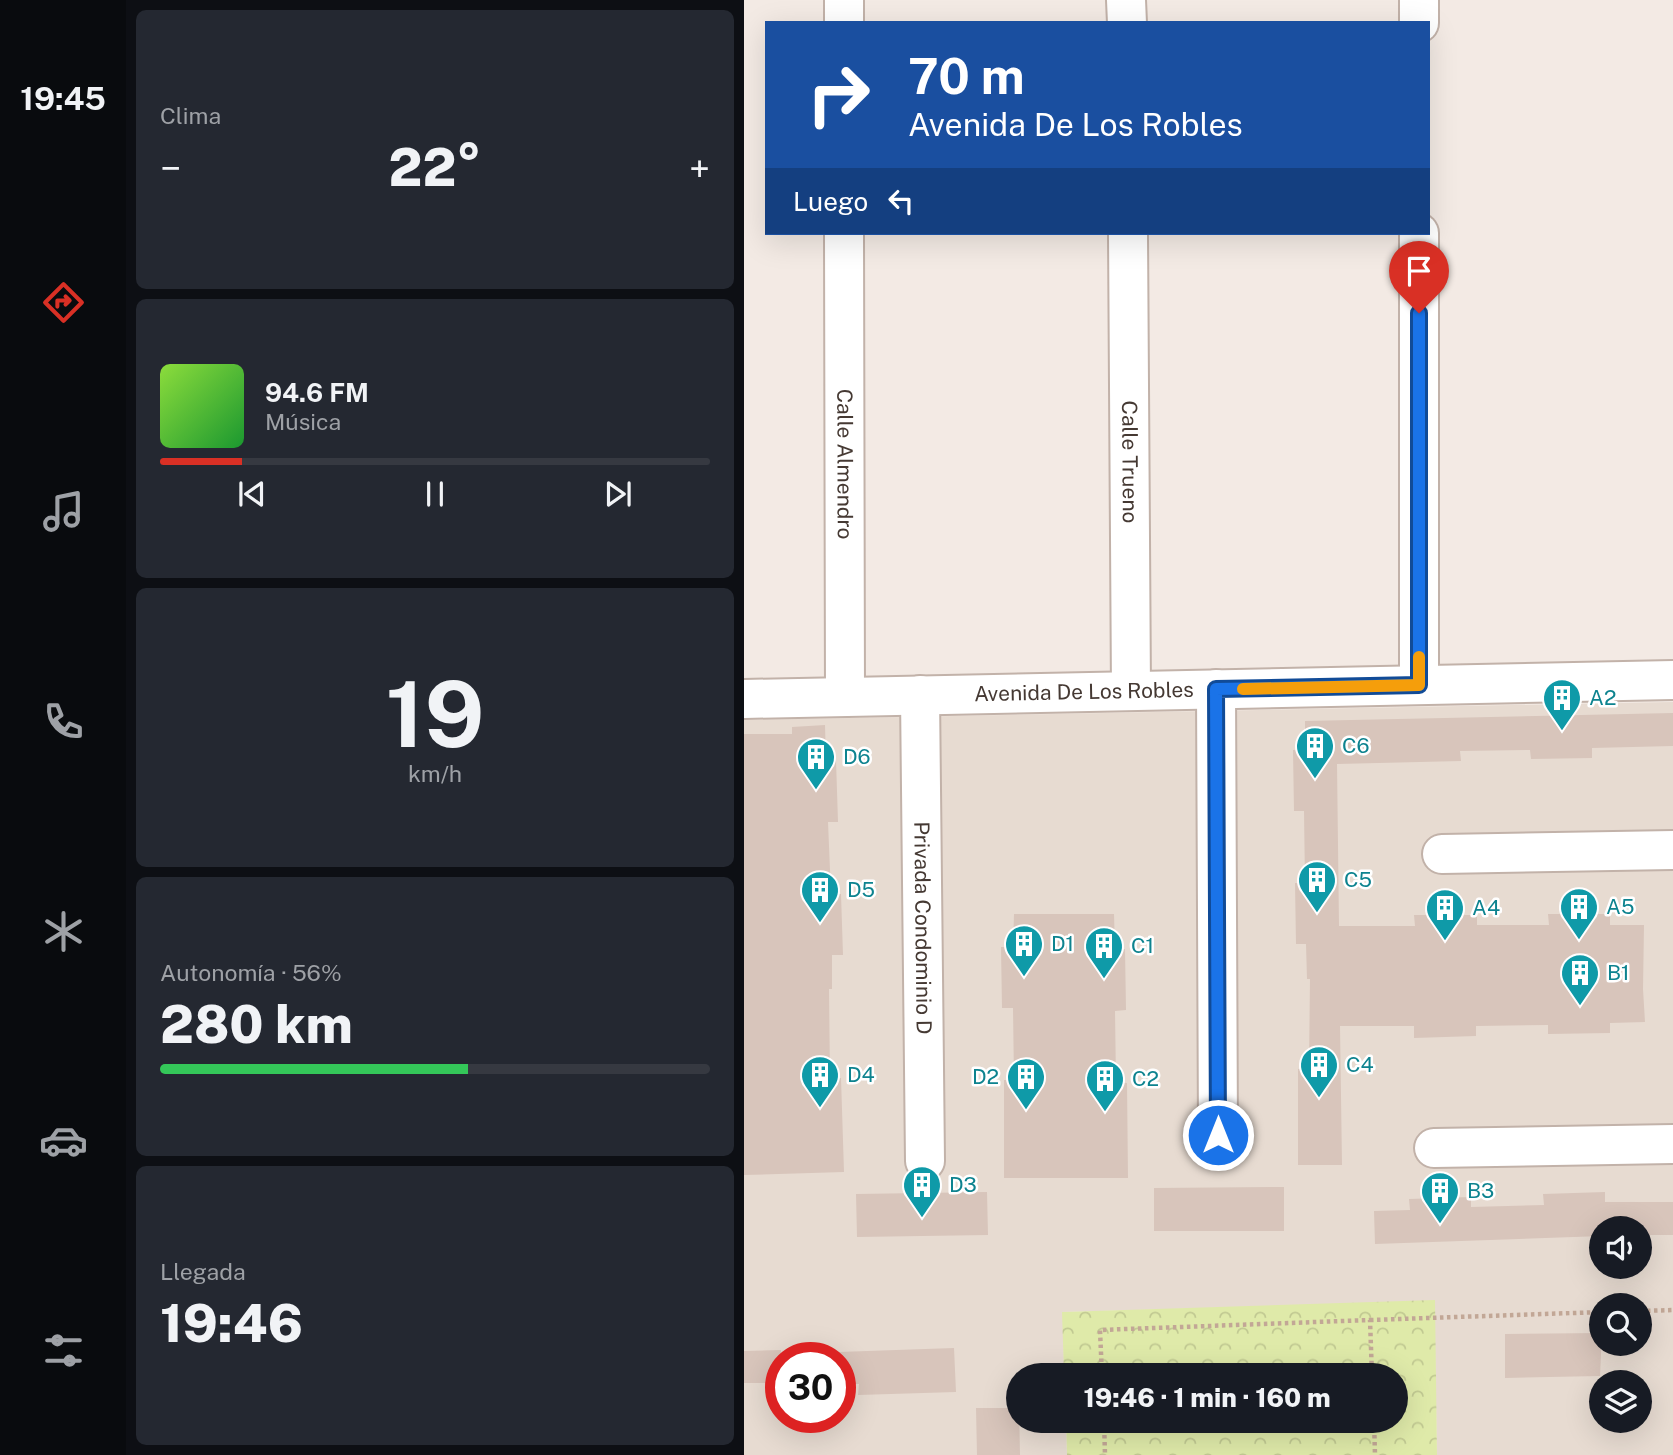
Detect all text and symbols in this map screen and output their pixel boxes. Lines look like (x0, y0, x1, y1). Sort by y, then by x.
text: 70 m (908, 47, 1025, 105)
icon: right (793, 49, 884, 140)
text: 19:45 (20, 80, 106, 117)
text: Clima (160, 102, 221, 129)
text: Avenida De Los Robles (908, 106, 1243, 143)
text: 22° (389, 137, 481, 198)
text: − (160, 146, 181, 191)
text: + (689, 146, 710, 191)
icon: left (882, 182, 920, 220)
text: Luego (793, 186, 868, 217)
pin (1389, 241, 1449, 313)
icon: arrive (1400, 252, 1438, 290)
icon: directions (39, 278, 88, 327)
text: 94.6 FM (265, 377, 369, 408)
street label: Calle Almendro (832, 389, 858, 539)
street label: Calle Trueno (1117, 400, 1143, 524)
text: Música (265, 408, 341, 435)
icon: previous (233, 475, 271, 513)
icon: pause (416, 475, 454, 513)
icon: next (599, 475, 637, 513)
icon: music (39, 487, 88, 536)
text: 19 (386, 661, 484, 767)
street label: Avenida De Los Robles (974, 677, 1194, 706)
building icon: A2 (1541, 677, 1583, 732)
place label: A2 (1589, 685, 1616, 710)
icon: phone (39, 697, 88, 746)
building icon: C6 (1294, 725, 1336, 780)
place label: C6 (1342, 733, 1370, 758)
building icon: D6 (795, 736, 837, 791)
place label: D6 (843, 744, 871, 769)
text: km/h (408, 760, 462, 787)
street label: Privada Condominio D (909, 821, 937, 1035)
building icon: C5 (1296, 859, 1338, 914)
place label: C5 (1344, 867, 1372, 892)
building icon: D5 (799, 869, 841, 924)
place label: D5 (847, 877, 875, 902)
building icon: A5 (1558, 886, 1600, 941)
building icon: A4 (1424, 887, 1466, 942)
place label: A5 (1606, 894, 1634, 919)
place label: A4 (1472, 895, 1500, 920)
icon: climate (39, 907, 88, 956)
building icon: D1 (1003, 923, 1045, 978)
building icon: C1 (1083, 925, 1125, 980)
place label: D1 (1051, 931, 1074, 956)
place label: C1 (1131, 933, 1154, 958)
building icon: B1 (1559, 952, 1601, 1007)
text: Autonomía · 56% (160, 959, 342, 986)
place label: B1 (1607, 960, 1630, 985)
text: 280 km (160, 994, 353, 1055)
building icon: C4 (1298, 1044, 1340, 1099)
place label: C4 (1346, 1052, 1374, 1077)
building icon: D4 (799, 1054, 841, 1109)
building icon: D2 (1005, 1056, 1047, 1111)
building icon: C2 (1084, 1058, 1126, 1113)
place label: D4 (847, 1062, 875, 1087)
place label: D2 (972, 1064, 999, 1089)
place label: C2 (1132, 1066, 1159, 1091)
position arrow (1181, 1098, 1255, 1172)
icon: car (39, 1116, 88, 1165)
building icon: D3 (901, 1164, 943, 1219)
building icon: B3 (1419, 1170, 1461, 1225)
place label: D3 (949, 1172, 977, 1197)
place label: B3 (1467, 1178, 1494, 1203)
map controls (1589, 1216, 1652, 1433)
button: sound (1589, 1216, 1652, 1279)
text: Llegada (160, 1258, 246, 1285)
text: 19:46 (160, 1293, 303, 1354)
button: search (1589, 1293, 1652, 1356)
icon: filters (39, 1326, 88, 1375)
speed limit sign: 30 (765, 1342, 856, 1433)
button: layers (1589, 1370, 1652, 1433)
text: 19:46 · 1 min · 160 m (1083, 1382, 1331, 1413)

